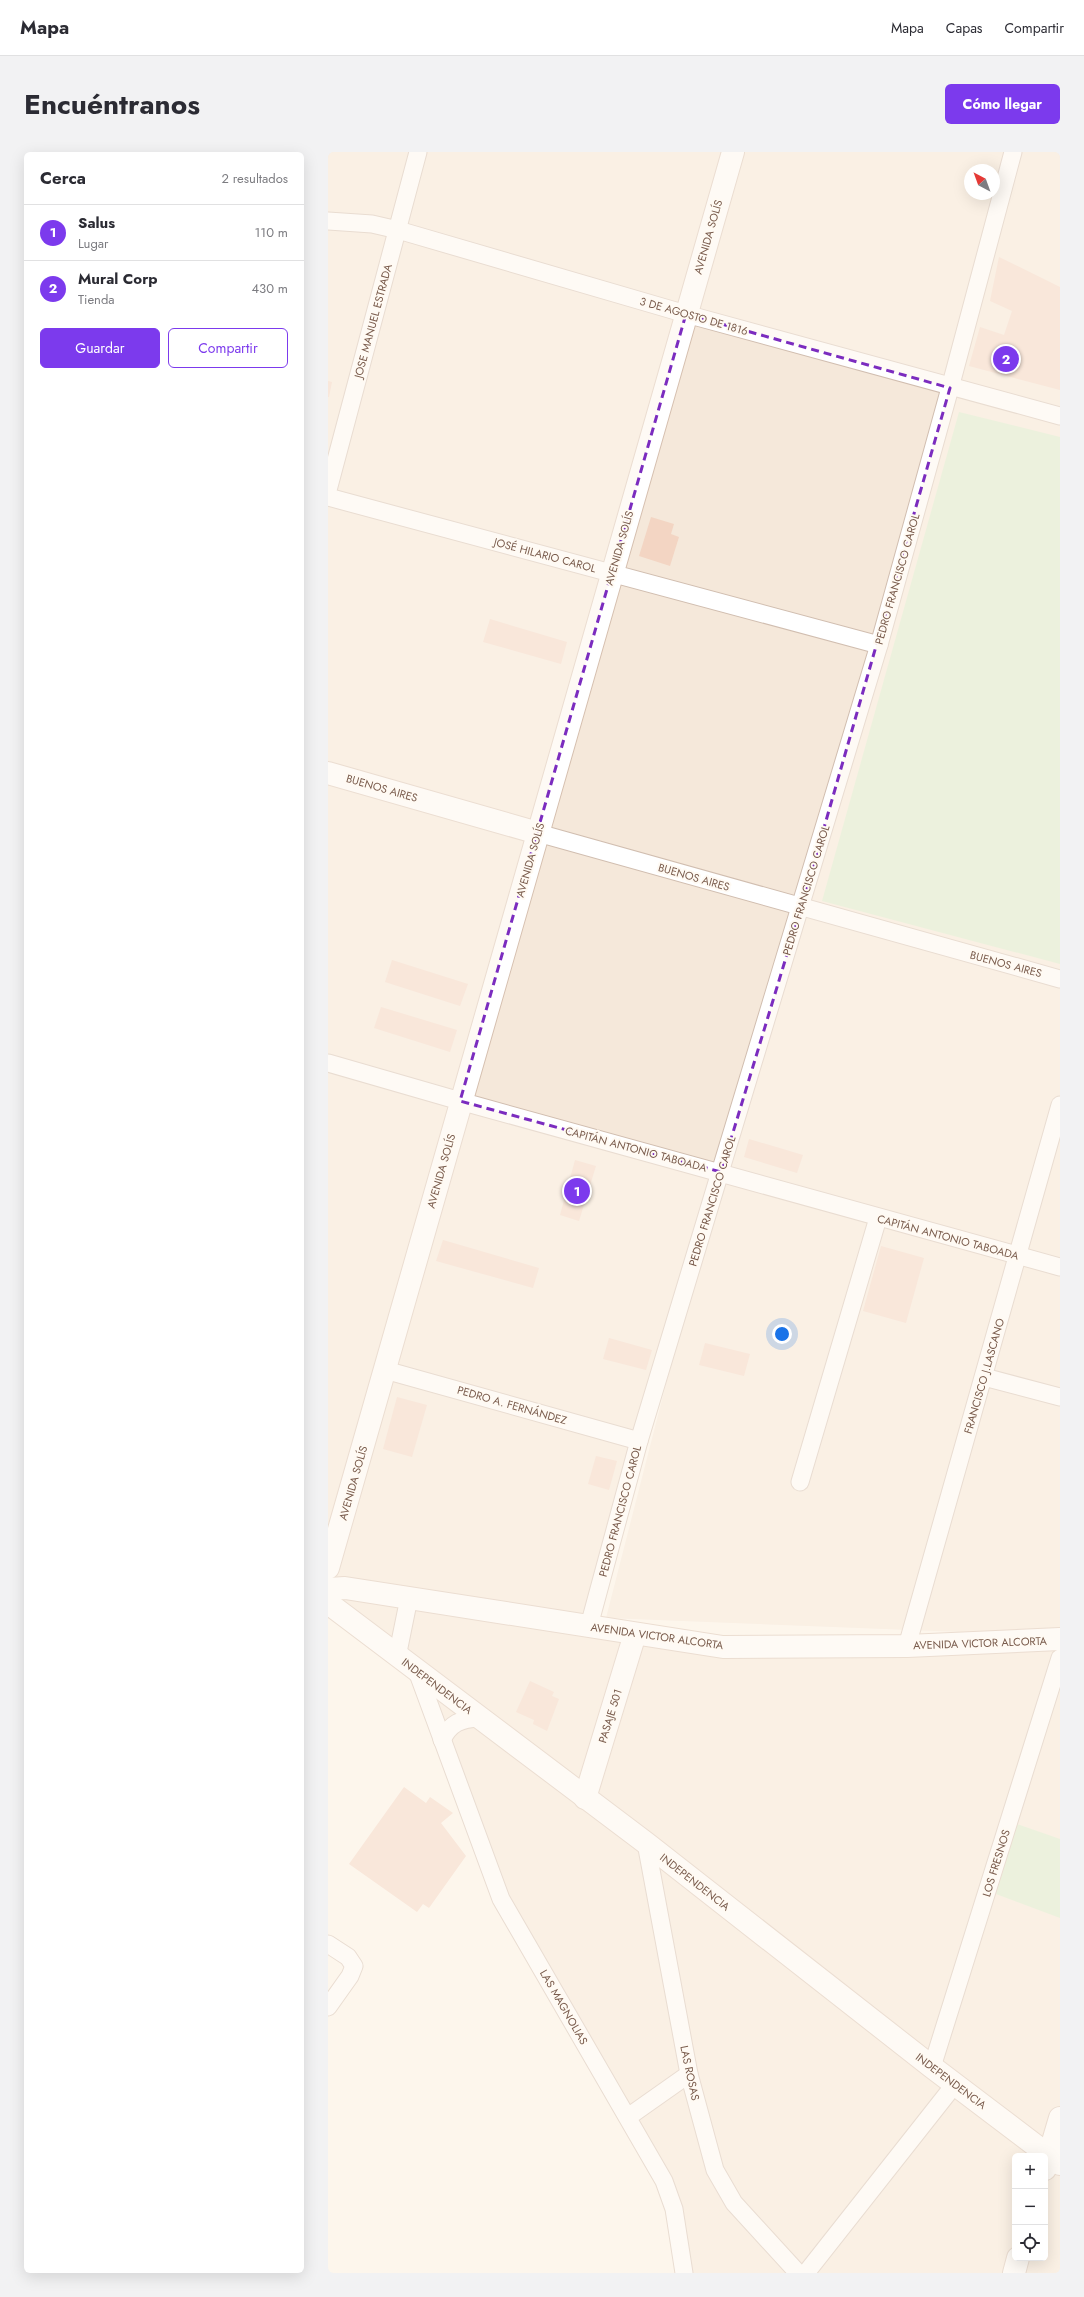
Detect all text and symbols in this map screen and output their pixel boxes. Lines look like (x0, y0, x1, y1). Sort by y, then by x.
text: Mapa (20, 14, 69, 41)
text: Mapa (891, 18, 924, 38)
text: Capas (946, 18, 983, 38)
text: Compartir (1005, 18, 1064, 38)
text: Encuéntranos (24, 84, 200, 125)
button: Cómo llegar (945, 84, 1060, 124)
north arrow (964, 164, 1000, 200)
text: Cerca (40, 166, 86, 190)
text: 2 resultados (222, 169, 288, 188)
street label: AVENIDA SOLÍS (690, 198, 726, 276)
text: Salus (78, 212, 115, 234)
text: 1 (50, 223, 56, 242)
text: 110 m (254, 223, 288, 242)
text: Lugar (78, 234, 109, 253)
street label: JOSE MANUEL ESTRADA (350, 261, 396, 382)
text: Mural Corp (78, 268, 158, 290)
text: 2 (49, 279, 57, 298)
text: 430 m (251, 279, 288, 298)
text: Tienda (78, 290, 115, 309)
street label: 3 DE AGOSTO DE 1816 (638, 293, 750, 339)
button: Guardar (40, 328, 160, 368)
button: Compartir (168, 328, 288, 368)
pin: 2 (993, 344, 1019, 374)
street label: AVENIDA SOLÍS (601, 509, 637, 587)
street label: PEDRO FRANCISCO CAROL (871, 512, 923, 646)
street label: JOSÉ HILARIO CAROL (490, 533, 598, 576)
street label: BUENOS AIRES (344, 770, 420, 806)
street label: AVENIDA SOLÍS (512, 821, 548, 899)
street label: PEDRO FRANCISCO CAROL (779, 823, 833, 957)
street label: BUENOS AIRES (656, 859, 732, 895)
street label: BUENOS AIRES (968, 947, 1044, 981)
street label: CAPITÁN ANTONIO TABOADA (563, 1122, 709, 1176)
street label: AVENIDA SOLÍS (423, 1132, 459, 1210)
street label: PEDRO FRANCISCO CAROL (685, 1134, 739, 1268)
pin: 1 (564, 1176, 590, 1206)
street label: CAPITÁN ANTONIO TABOADA (875, 1210, 1021, 1264)
street label: FRANCISCO J.LASCANO (960, 1316, 1008, 1436)
your location (772, 1324, 792, 1344)
street label: PEDRO A. FERNÁNDEZ (455, 1382, 569, 1428)
street label: AVENIDA SOLÍS (335, 1444, 371, 1522)
street label: PEDRO FRANCISCO CAROL (595, 1444, 645, 1578)
street label: AVENIDA VICTOR ALCORTA (590, 1619, 725, 1653)
street label: AVENIDA VICTOR ALCORTA (913, 1633, 1048, 1653)
street label: INDEPENDENCIA (398, 1654, 476, 1718)
street label: PASAJE 501 (594, 1687, 626, 1745)
street label: LOS FRESNOS (978, 1827, 1014, 1899)
street label: INDEPENDENCIA (657, 1850, 734, 1915)
street label: LAS MAGNOLIAS (536, 1966, 592, 2048)
street label: LAS ROSAS (676, 2044, 704, 2102)
street label: INDEPENDENCIA (912, 2049, 990, 2113)
map controls (1012, 2153, 1048, 2261)
button: + (1012, 2153, 1048, 2189)
button: − (1012, 2189, 1048, 2225)
button: locate (1012, 2225, 1048, 2261)

